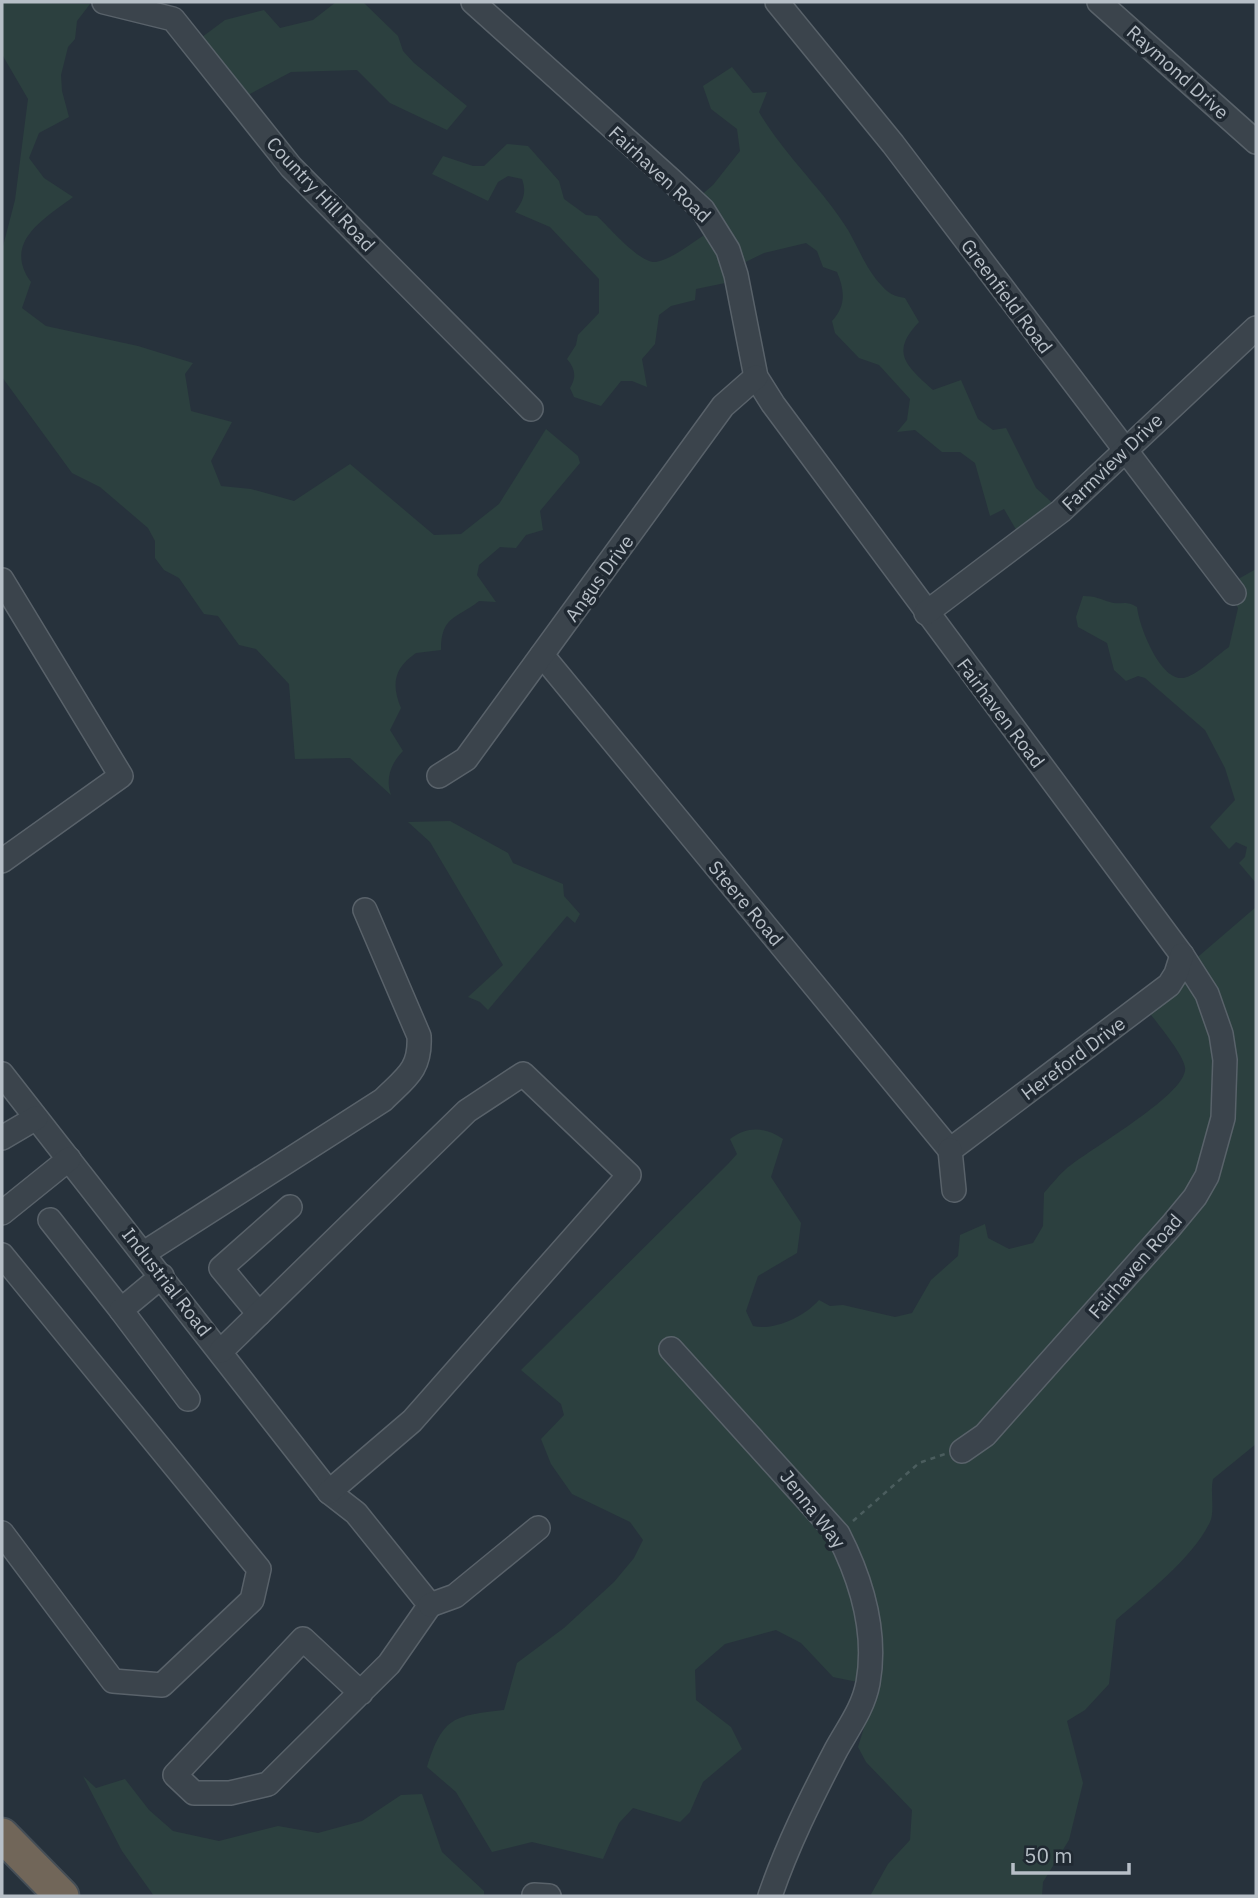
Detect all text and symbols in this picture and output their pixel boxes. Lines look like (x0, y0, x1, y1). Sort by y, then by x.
street label: Raymond Drive (1122, 20, 1234, 124)
street label: Fairhaven Road (604, 121, 716, 227)
street label: Country Hill Road (262, 132, 380, 256)
street label: Greenfield Road (956, 234, 1058, 358)
street label: Farmview Drive (1057, 408, 1167, 516)
street label: Angus Drive (559, 530, 639, 626)
street label: Fairhaven Road (952, 653, 1050, 773)
street label: Steere Road (703, 855, 789, 951)
street label: Hereford Drive (1016, 1011, 1130, 1105)
street label: Fairhaven Road (1083, 1209, 1187, 1323)
street label: Industrial Road (117, 1223, 217, 1341)
street label: Jenna Way (775, 1465, 851, 1553)
scale bar (1013, 1832, 1128, 1876)
text: 50 m (1024, 1841, 1073, 1869)

